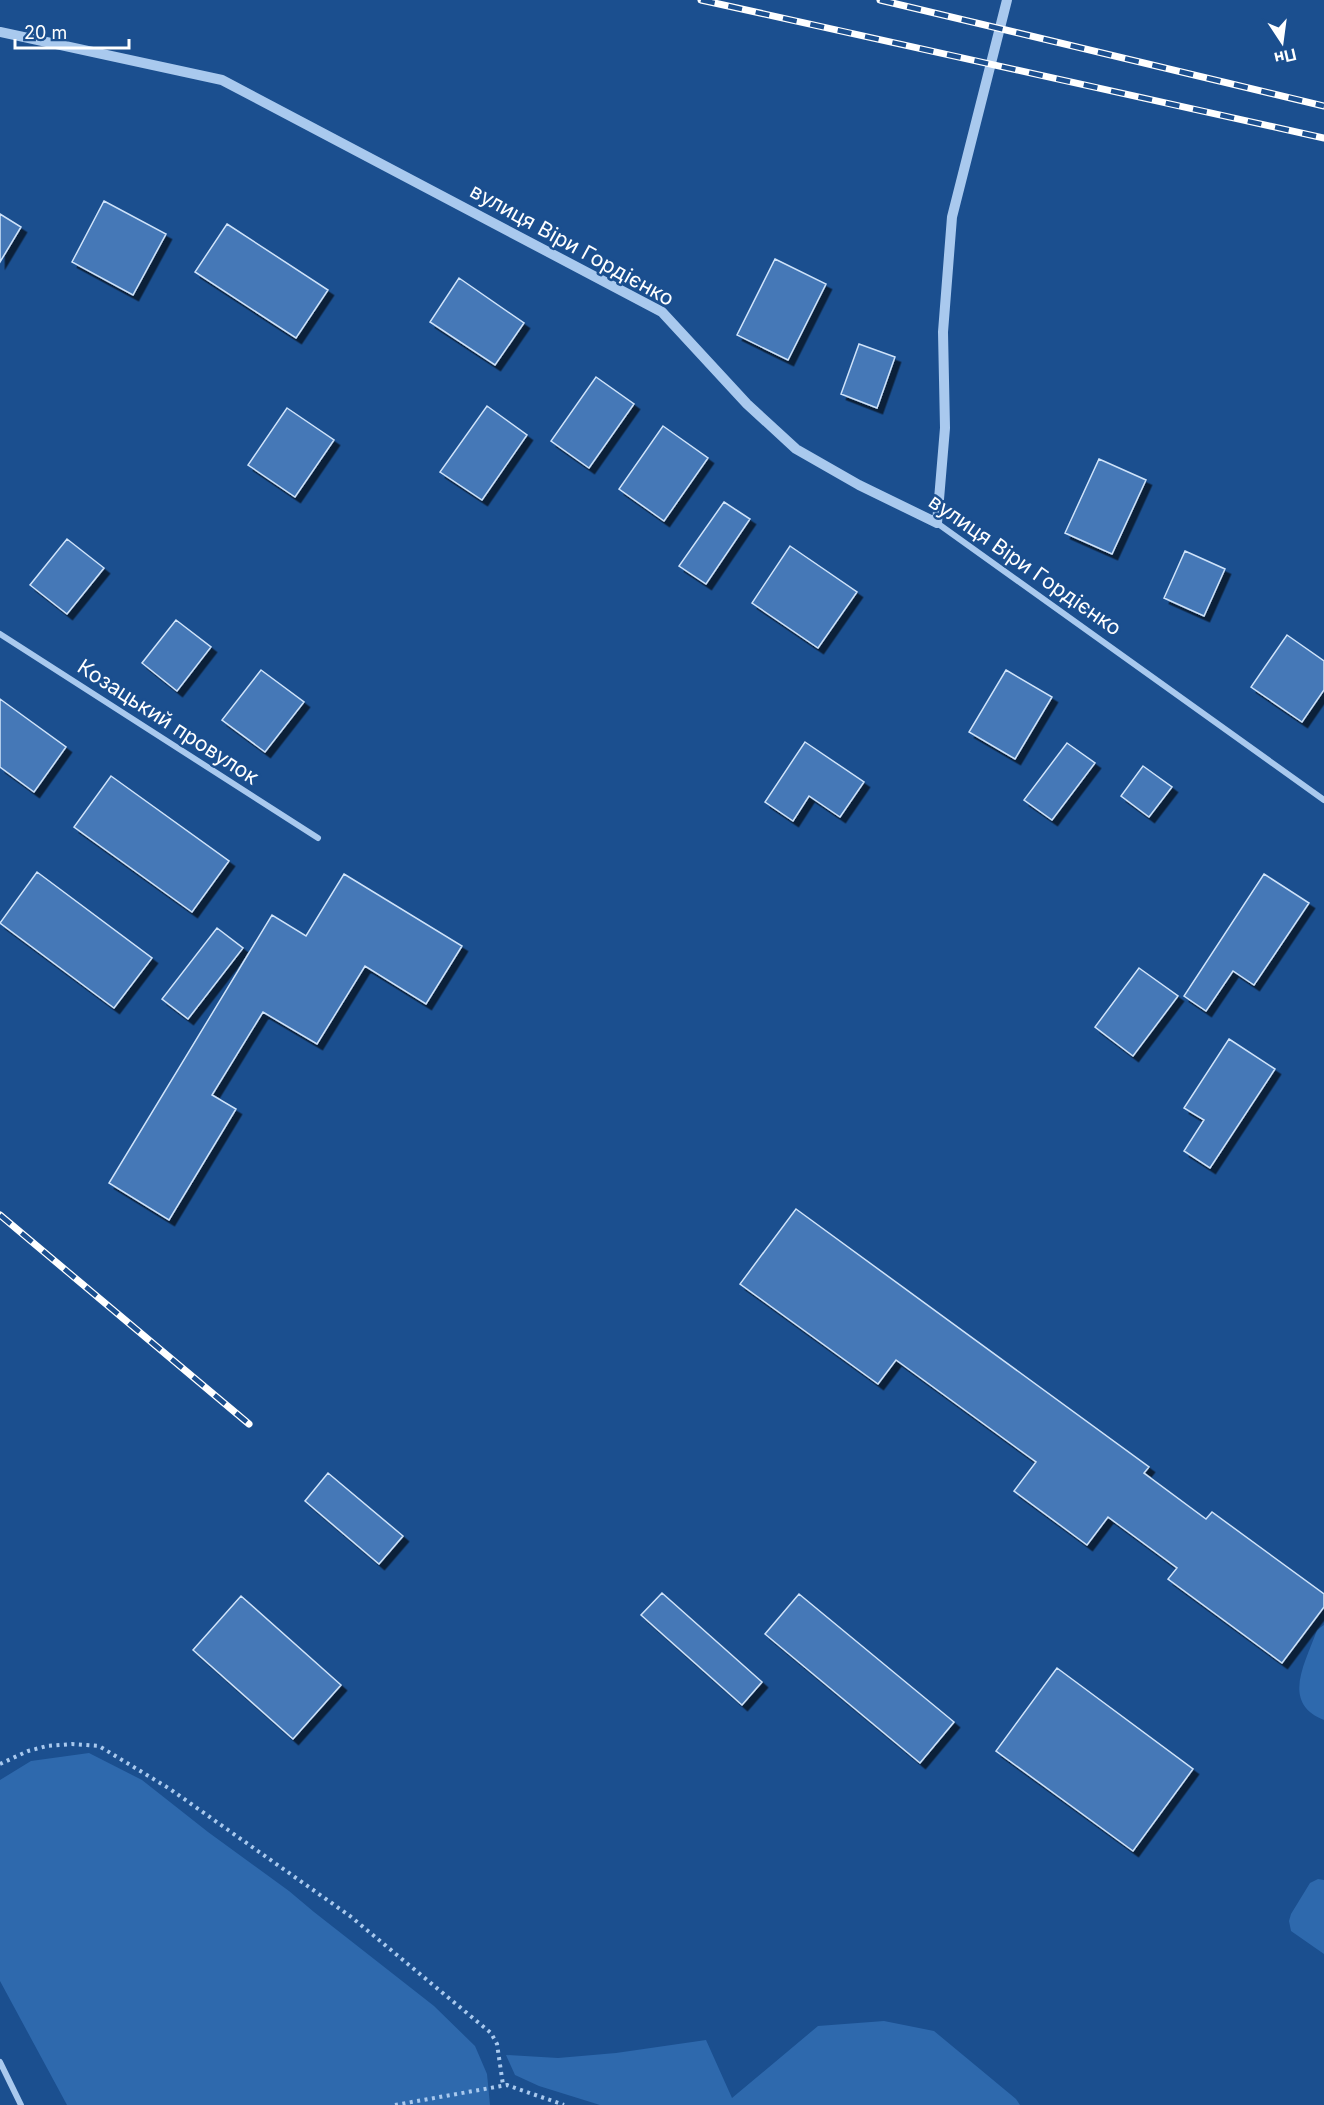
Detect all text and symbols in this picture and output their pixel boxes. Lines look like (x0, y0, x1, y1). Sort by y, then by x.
scale bar (15, 12, 129, 50)
north arrow (1252, 12, 1312, 72)
text: 20 m (24, 22, 67, 43)
text: Пн (1272, 44, 1298, 69)
street label: вулиця Віри Гордієнко (466, 178, 679, 311)
street label: вулиця Віри Гордієнко (924, 489, 1126, 641)
street label: Козацький провулок (73, 654, 264, 790)

